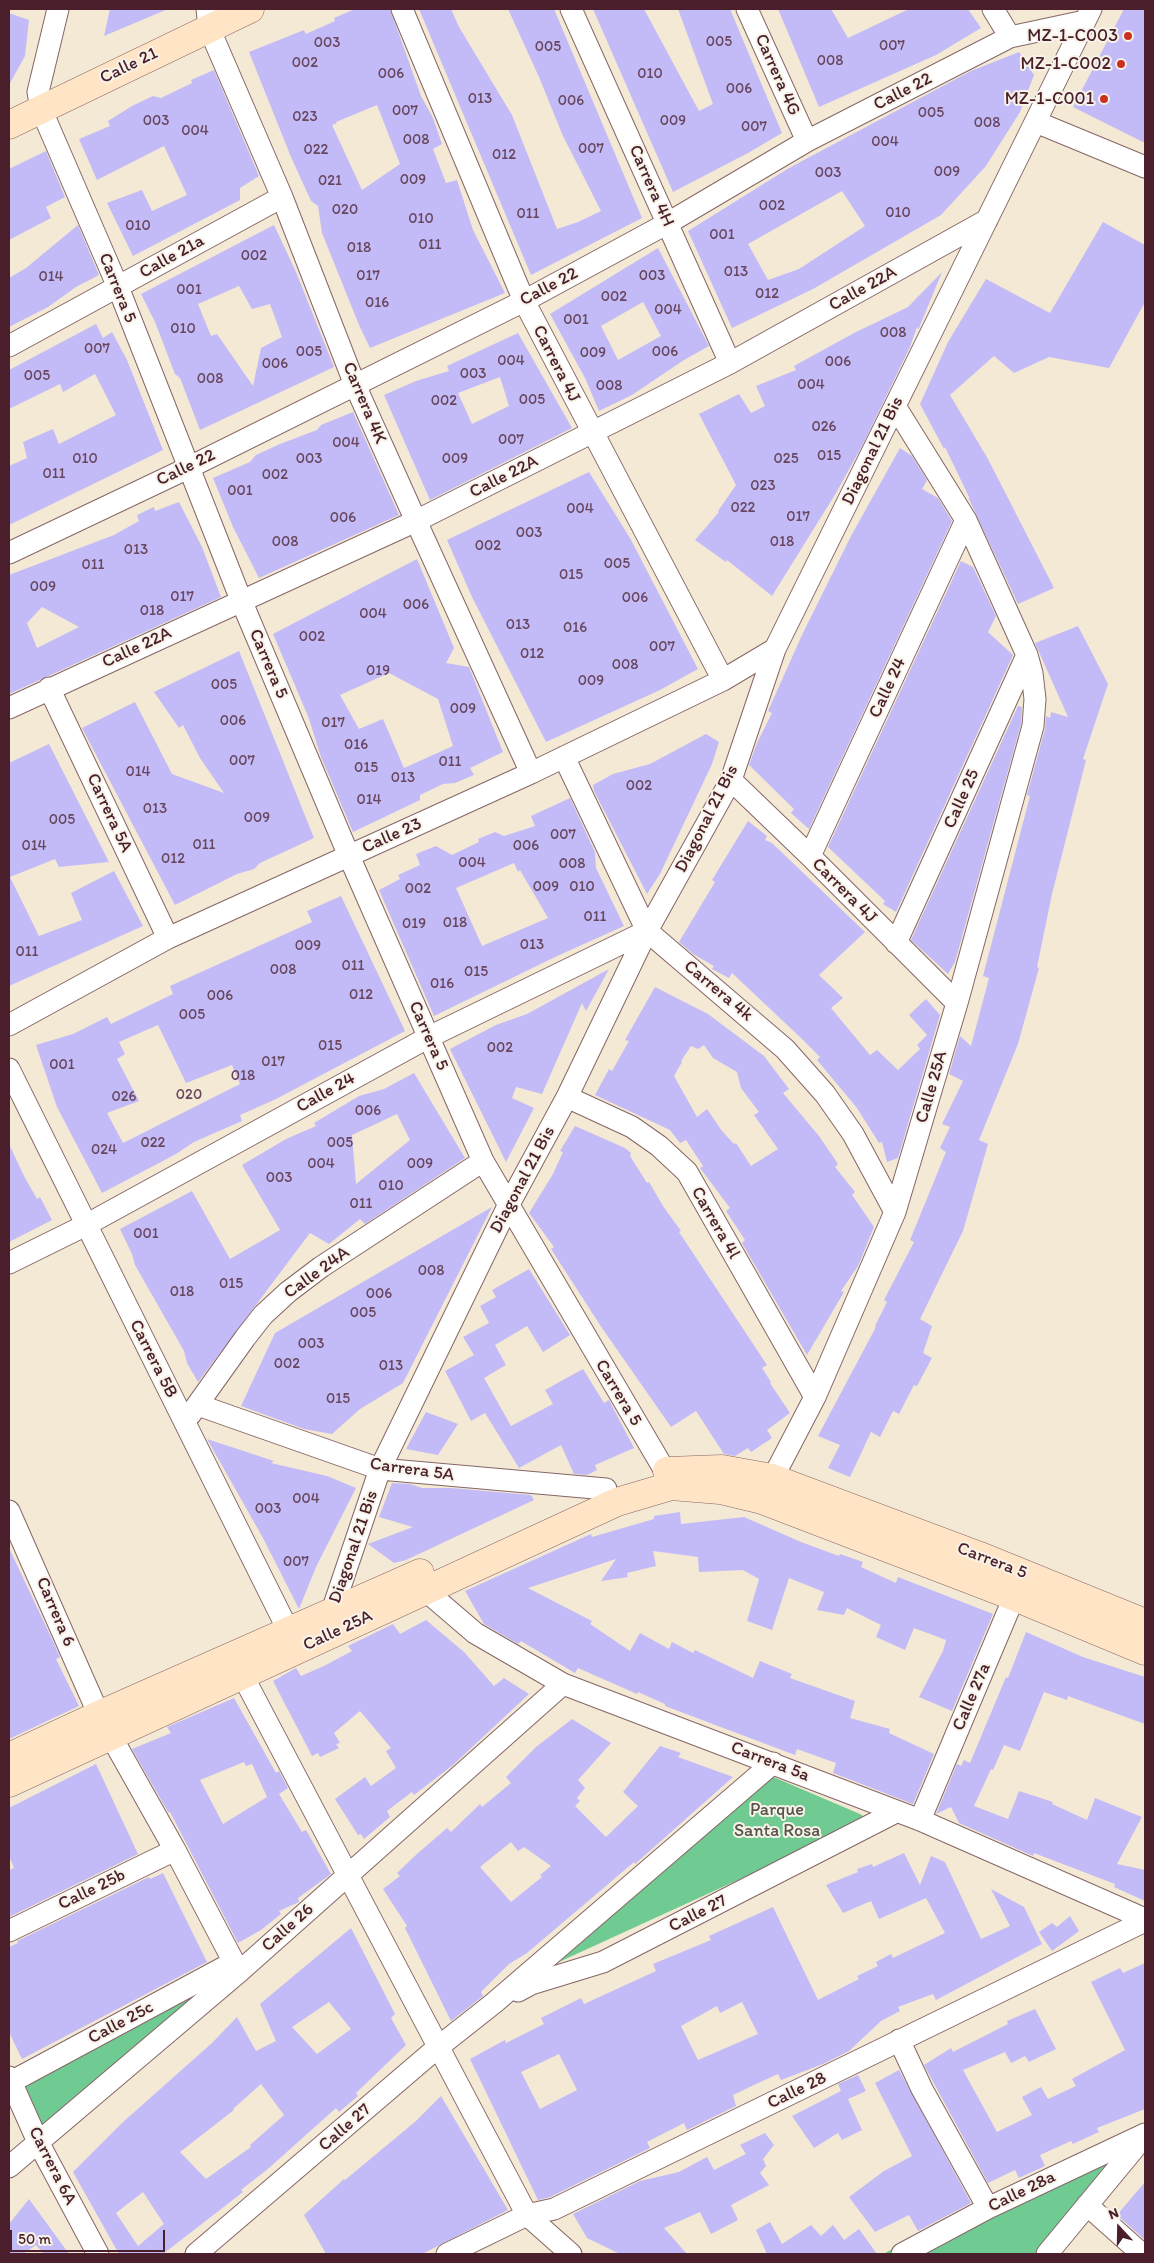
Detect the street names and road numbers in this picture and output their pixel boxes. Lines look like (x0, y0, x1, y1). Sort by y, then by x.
street label: Carrera 4G (749, 31, 805, 119)
street label: Calle 21 (97, 43, 161, 89)
street label: Calle 22 (870, 68, 936, 116)
street label: Carrera 4H (623, 142, 679, 230)
street label: Calle 21a (136, 230, 208, 284)
street label: Carrera 5 (93, 250, 141, 326)
street label: Calle 22A (825, 262, 901, 316)
street label: Calle 22 (516, 263, 582, 311)
street label: Carrera 4J (527, 322, 585, 406)
street label: Carrera 4K (337, 359, 391, 447)
street label: Diagonal 21 Bis (837, 393, 909, 509)
street label: Calle 22 (153, 445, 219, 491)
street label: Calle 22A (466, 451, 542, 503)
street label: Calle 22A (99, 623, 175, 673)
street label: Carrera 5 (244, 626, 292, 702)
street label: Calle 24 (865, 654, 911, 722)
street label: Diagonal 21 Bis (671, 762, 743, 876)
street label: Calle 25 (939, 766, 985, 832)
street label: Carrera 5A (81, 770, 137, 856)
street label: Calle 23 (359, 813, 425, 859)
street label: Carrera 4J (807, 854, 881, 928)
street label: Carrera 4k (679, 956, 757, 1026)
street label: Carrera 5 (403, 998, 453, 1074)
street label: Calle 25A (911, 1048, 953, 1126)
street label: Calle 24 (293, 1068, 359, 1118)
street label: Diagonal 21 Bis (486, 1123, 560, 1237)
street label: Carrera 4l (686, 1183, 744, 1263)
street label: Calle 24A (280, 1242, 354, 1304)
street label: Carrera 5B (124, 1316, 182, 1402)
street label: Carrera 5 (590, 1356, 646, 1430)
street label: Carrera 5A (368, 1453, 456, 1487)
street label: Diagonal 21 Bis (325, 1488, 383, 1606)
street label: Carrera 5 (954, 1538, 1030, 1584)
street label: Carrera 6 (31, 1574, 79, 1650)
street label: Calle 25A (300, 1606, 376, 1656)
street label: Calle 27a (948, 1660, 996, 1734)
street label: Carrera 5a (727, 1737, 813, 1787)
street label: Calle 25b (55, 1865, 129, 1915)
street label: Calle 27 (665, 1890, 731, 1938)
street label: Calle 26 (257, 1899, 319, 1957)
street label: Calle 25c (85, 1997, 157, 2049)
street label: Calle 28 (764, 2067, 830, 2115)
street label: Calle 27 (314, 2099, 376, 2157)
street label: Carrera 6A (23, 2123, 81, 2209)
street label: Calle 28a (985, 2166, 1059, 2218)

